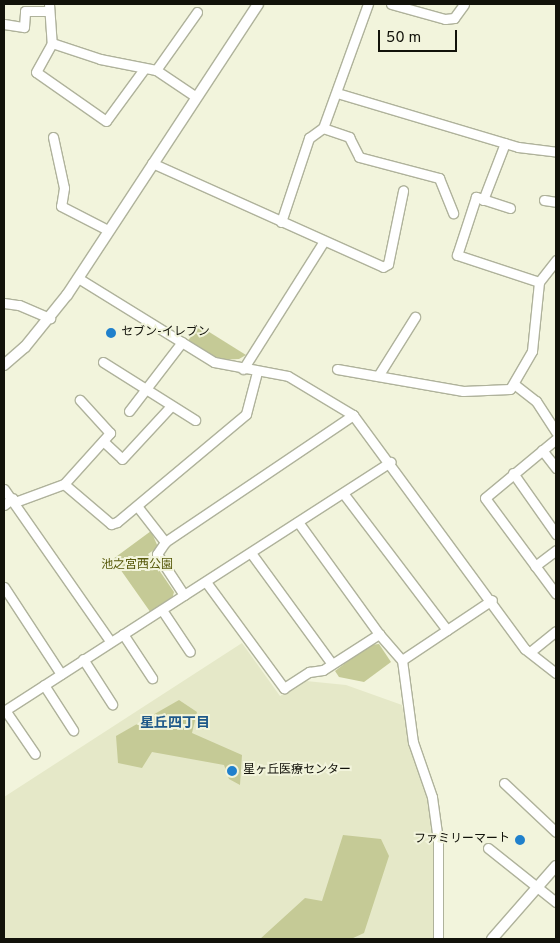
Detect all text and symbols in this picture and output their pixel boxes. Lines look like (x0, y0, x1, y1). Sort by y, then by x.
scale bar (380, 20, 459, 52)
text: 50 m (386, 29, 421, 48)
place label: セブン-イレブン (121, 326, 210, 340)
marker: セブン-イレブン (105, 327, 117, 339)
park label: 池之宮西公園 (101, 559, 173, 573)
district label: 星丘四丁目 (140, 716, 210, 732)
marker: 星ヶ丘医療センター (225, 764, 239, 778)
place label: 星ヶ丘医療センター (243, 764, 351, 778)
place label: ファミリーマート (414, 833, 510, 847)
marker: ファミリーマート (514, 834, 526, 846)

